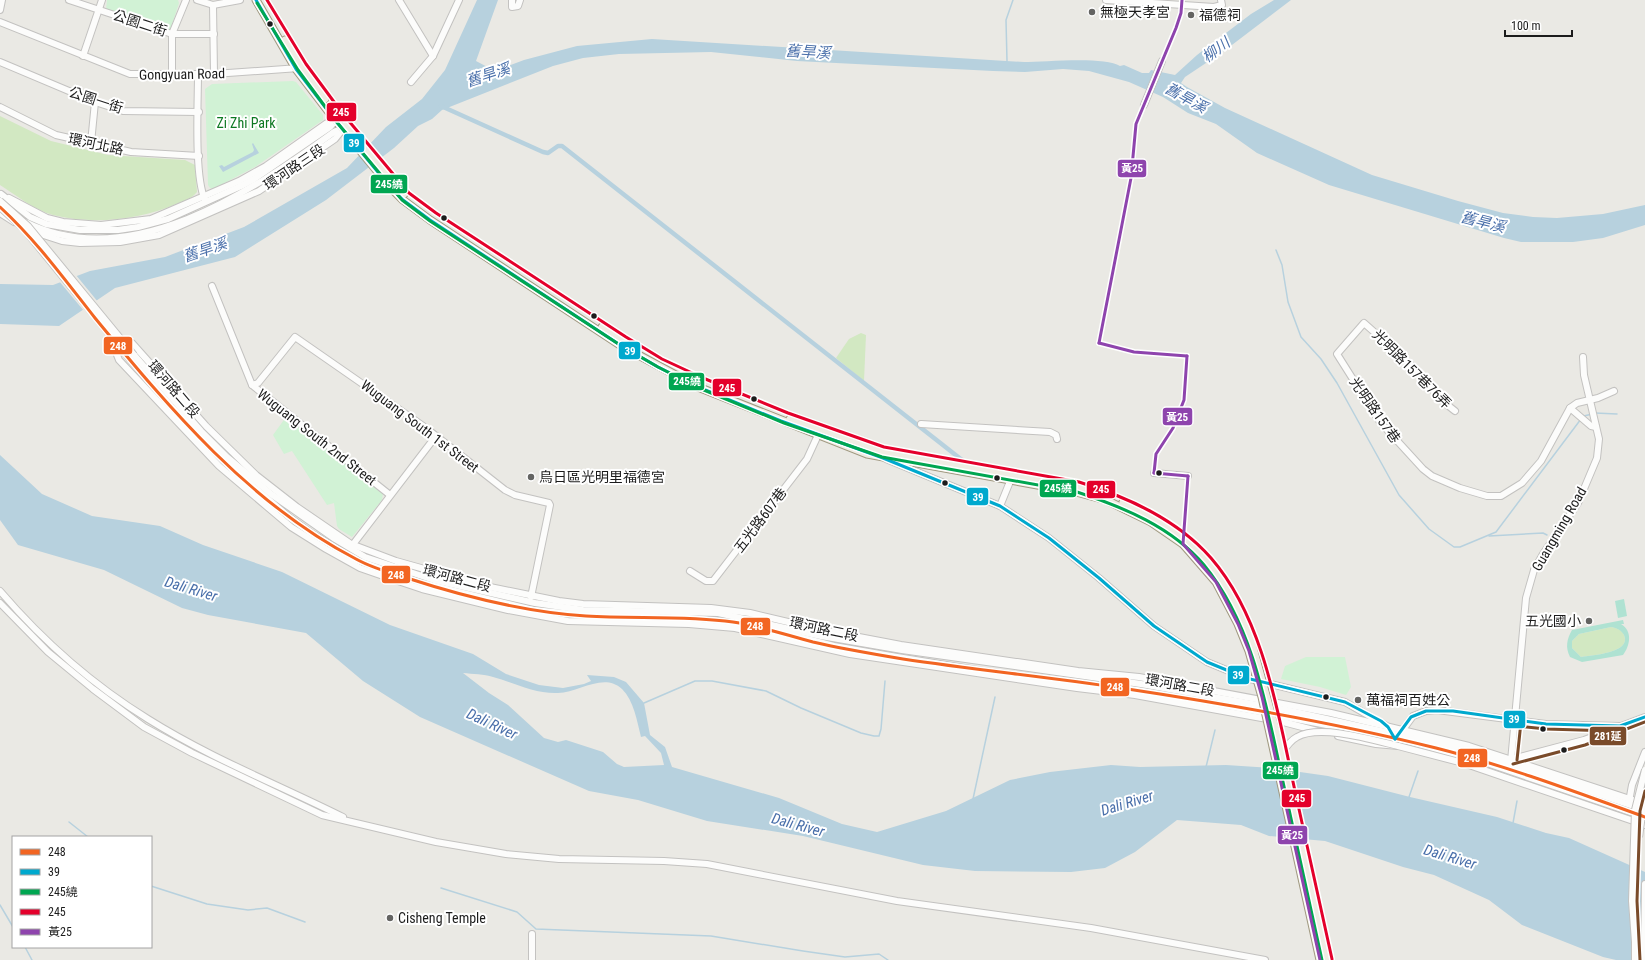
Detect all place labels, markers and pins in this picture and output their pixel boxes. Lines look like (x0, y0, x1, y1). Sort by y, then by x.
place label: 無極天孝宮 (1100, 4, 1170, 20)
marker: 無極天孝宮 (1087, 7, 1097, 17)
place label: 福德祠 (1199, 7, 1241, 23)
marker: 福德祠 (1186, 10, 1196, 20)
unlabelled marker (265, 19, 275, 29)
unlabelled marker (439, 213, 449, 223)
unlabelled marker (589, 311, 599, 321)
unlabelled marker (749, 394, 759, 404)
unlabelled marker (1154, 468, 1164, 478)
place label: 烏日區光明里福德宮 (539, 469, 665, 485)
marker: 烏日區光明里福德宮 (526, 472, 536, 482)
unlabelled marker (992, 473, 1002, 483)
unlabelled marker (940, 478, 950, 488)
place label: 五光國小 (1525, 613, 1581, 629)
marker: 五光國小 (1584, 616, 1594, 626)
unlabelled marker (1321, 692, 1331, 702)
place label: 萬福祠百姓公 (1366, 692, 1450, 708)
marker: 萬福祠百姓公 (1353, 695, 1363, 705)
unlabelled marker (1538, 724, 1548, 734)
unlabelled marker (1559, 745, 1569, 755)
place label: Cisheng Temple (398, 910, 486, 926)
marker: Cisheng Temple (385, 913, 395, 923)

